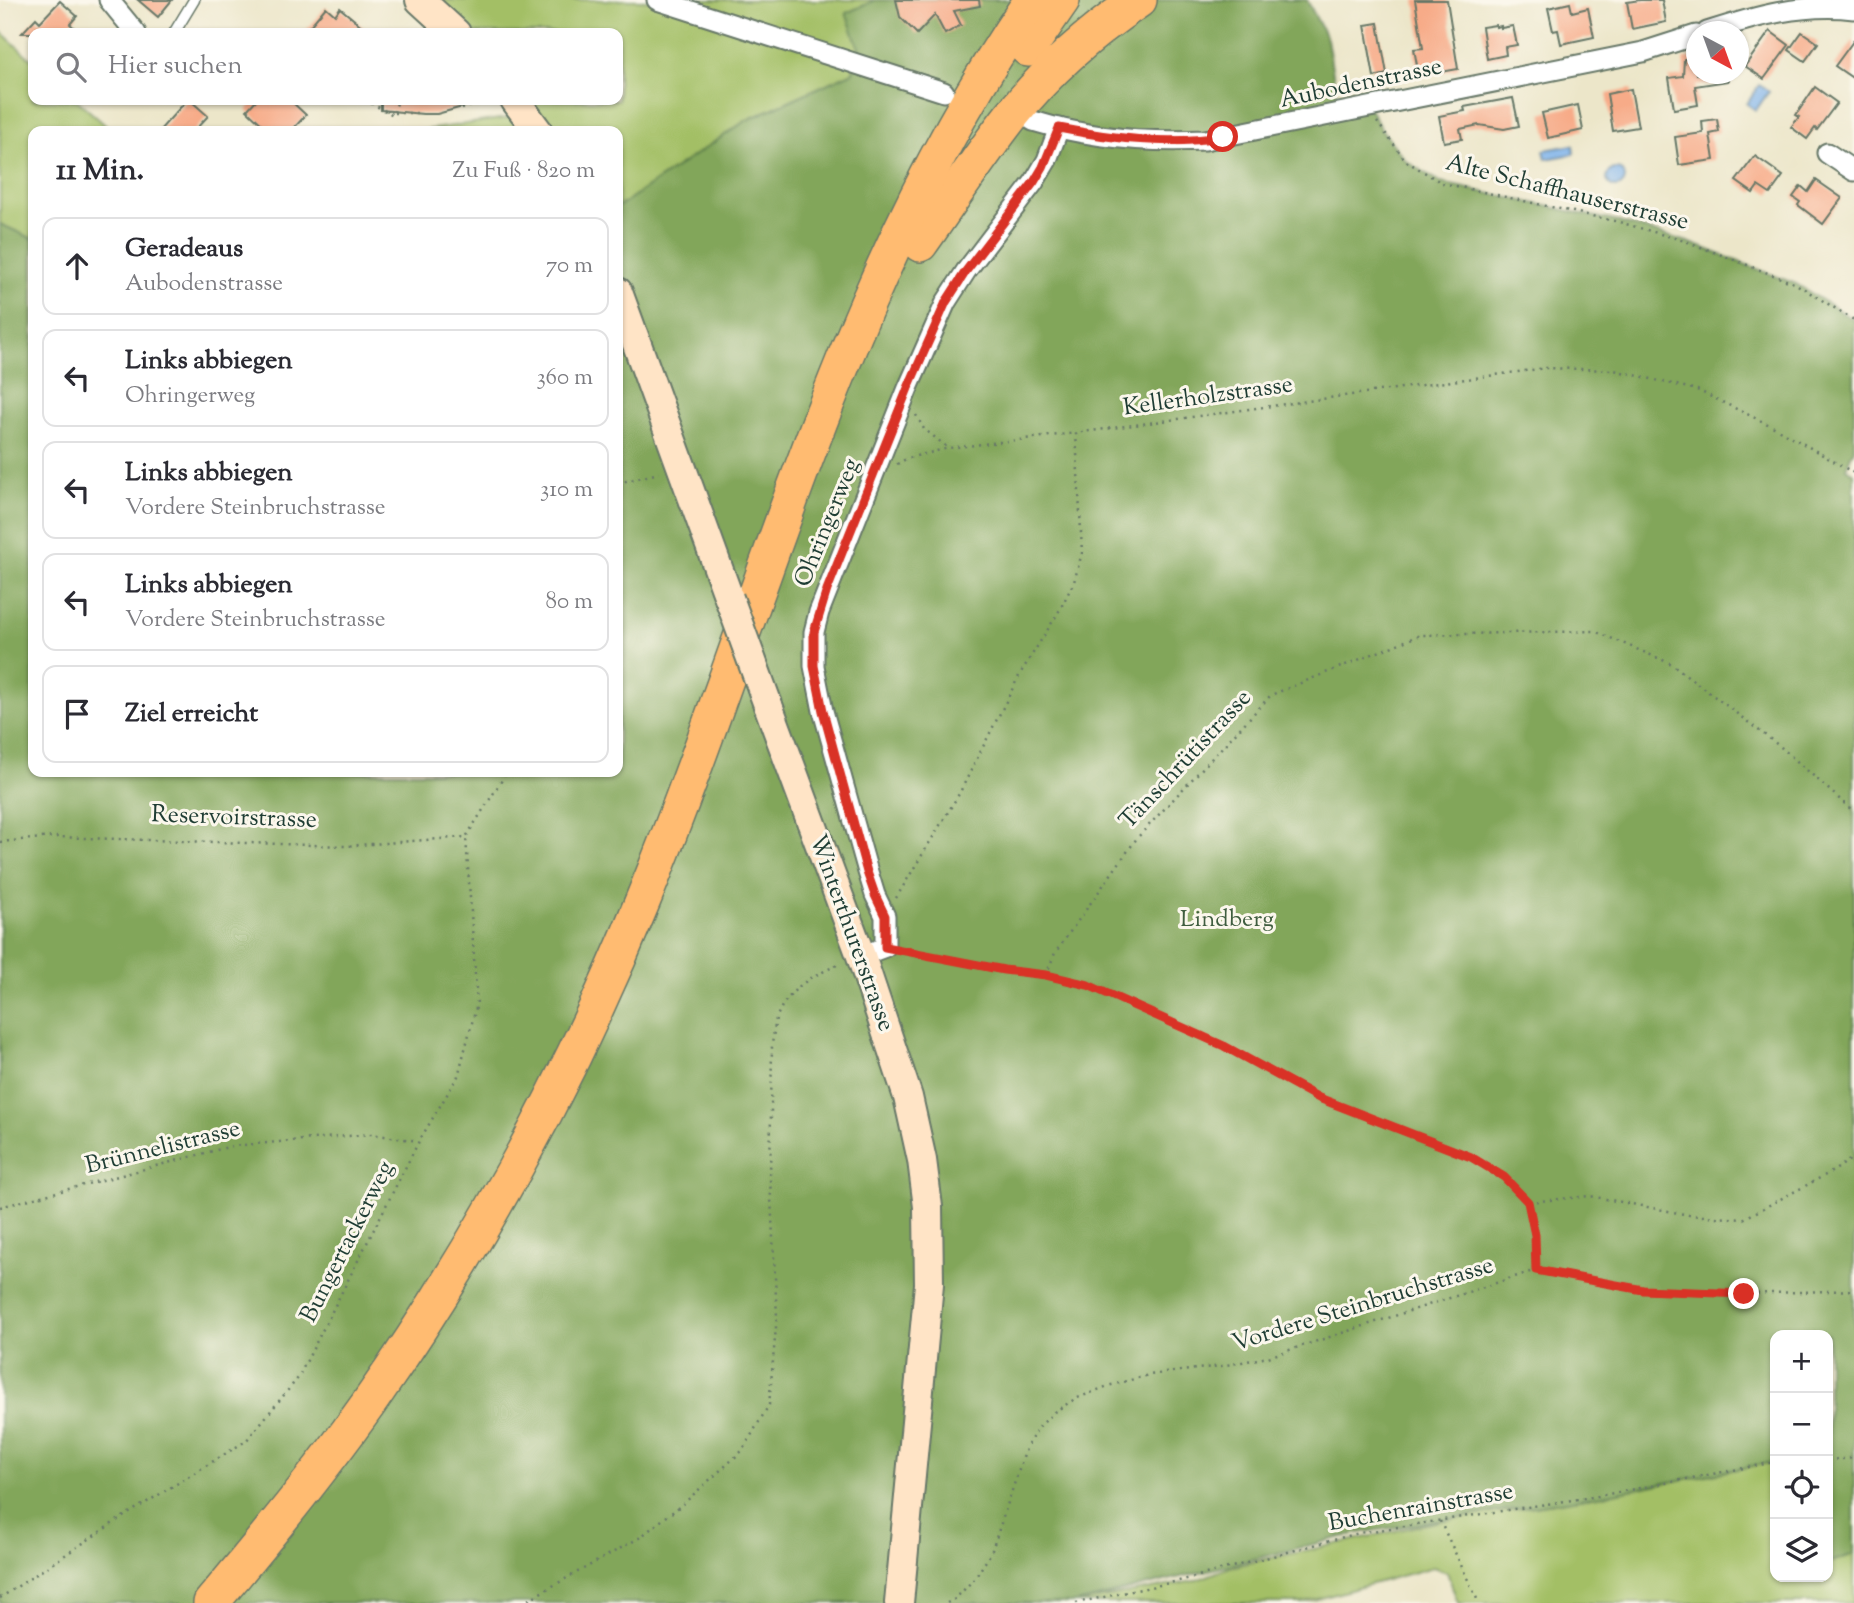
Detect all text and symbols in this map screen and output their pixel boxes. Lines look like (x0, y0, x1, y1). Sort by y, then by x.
north arrow (1686, 21, 1749, 84)
search box (28, 28, 623, 105)
icon: search (52, 48, 90, 86)
text: Hier suchen (108, 48, 243, 85)
street label: Aubodenstrasse (1277, 50, 1445, 118)
route start (1207, 121, 1238, 152)
street label: Alte Schaffhauserstrasse (1442, 146, 1692, 240)
text: 11 Min. (56, 150, 144, 193)
text: Zu Fuß · 820 m (452, 155, 595, 188)
text: Geradeaus (125, 231, 243, 268)
icon: ahead (58, 247, 96, 285)
text: 70 m (546, 250, 593, 283)
text: Aubodenstrasse (125, 268, 283, 301)
text: Links abbiegen (125, 343, 293, 380)
icon: left (58, 359, 96, 397)
text: 360 m (536, 362, 593, 395)
street label: Kellerholzstrasse (1121, 368, 1295, 426)
text: Ohringerweg (125, 380, 255, 413)
street label: Ohringerweg (787, 453, 869, 592)
text: Links abbiegen (125, 455, 293, 492)
icon: left (58, 471, 96, 509)
text: 310 m (540, 474, 593, 507)
text: Vordere Steinbruchstrasse (125, 492, 386, 525)
text: Links abbiegen (125, 567, 293, 604)
icon: left (58, 583, 96, 621)
text: 80 m (545, 586, 593, 619)
text: Vordere Steinbruchstrasse (125, 604, 386, 637)
street label: Tänschrütistrasse (1112, 682, 1260, 838)
icon: arrive (58, 695, 96, 733)
text: Ziel erreicht (125, 696, 258, 733)
street label: Reservoirstrasse (151, 798, 317, 838)
street label: Winterthurerstrasse (800, 830, 902, 1036)
park label: Lindberg (1180, 903, 1274, 937)
street label: Brünnelistrasse (82, 1112, 244, 1184)
street label: Bungertackerweg (293, 1155, 404, 1329)
street label: Vordere Steinbruchstrasse (1228, 1249, 1498, 1361)
route end (1728, 1278, 1759, 1309)
map controls (1770, 1330, 1833, 1582)
button: + (1770, 1330, 1833, 1393)
button: − (1770, 1393, 1833, 1456)
button: locate (1770, 1456, 1833, 1519)
street label: Buchenrainstrasse (1326, 1475, 1516, 1541)
button: layers (1770, 1519, 1833, 1582)

